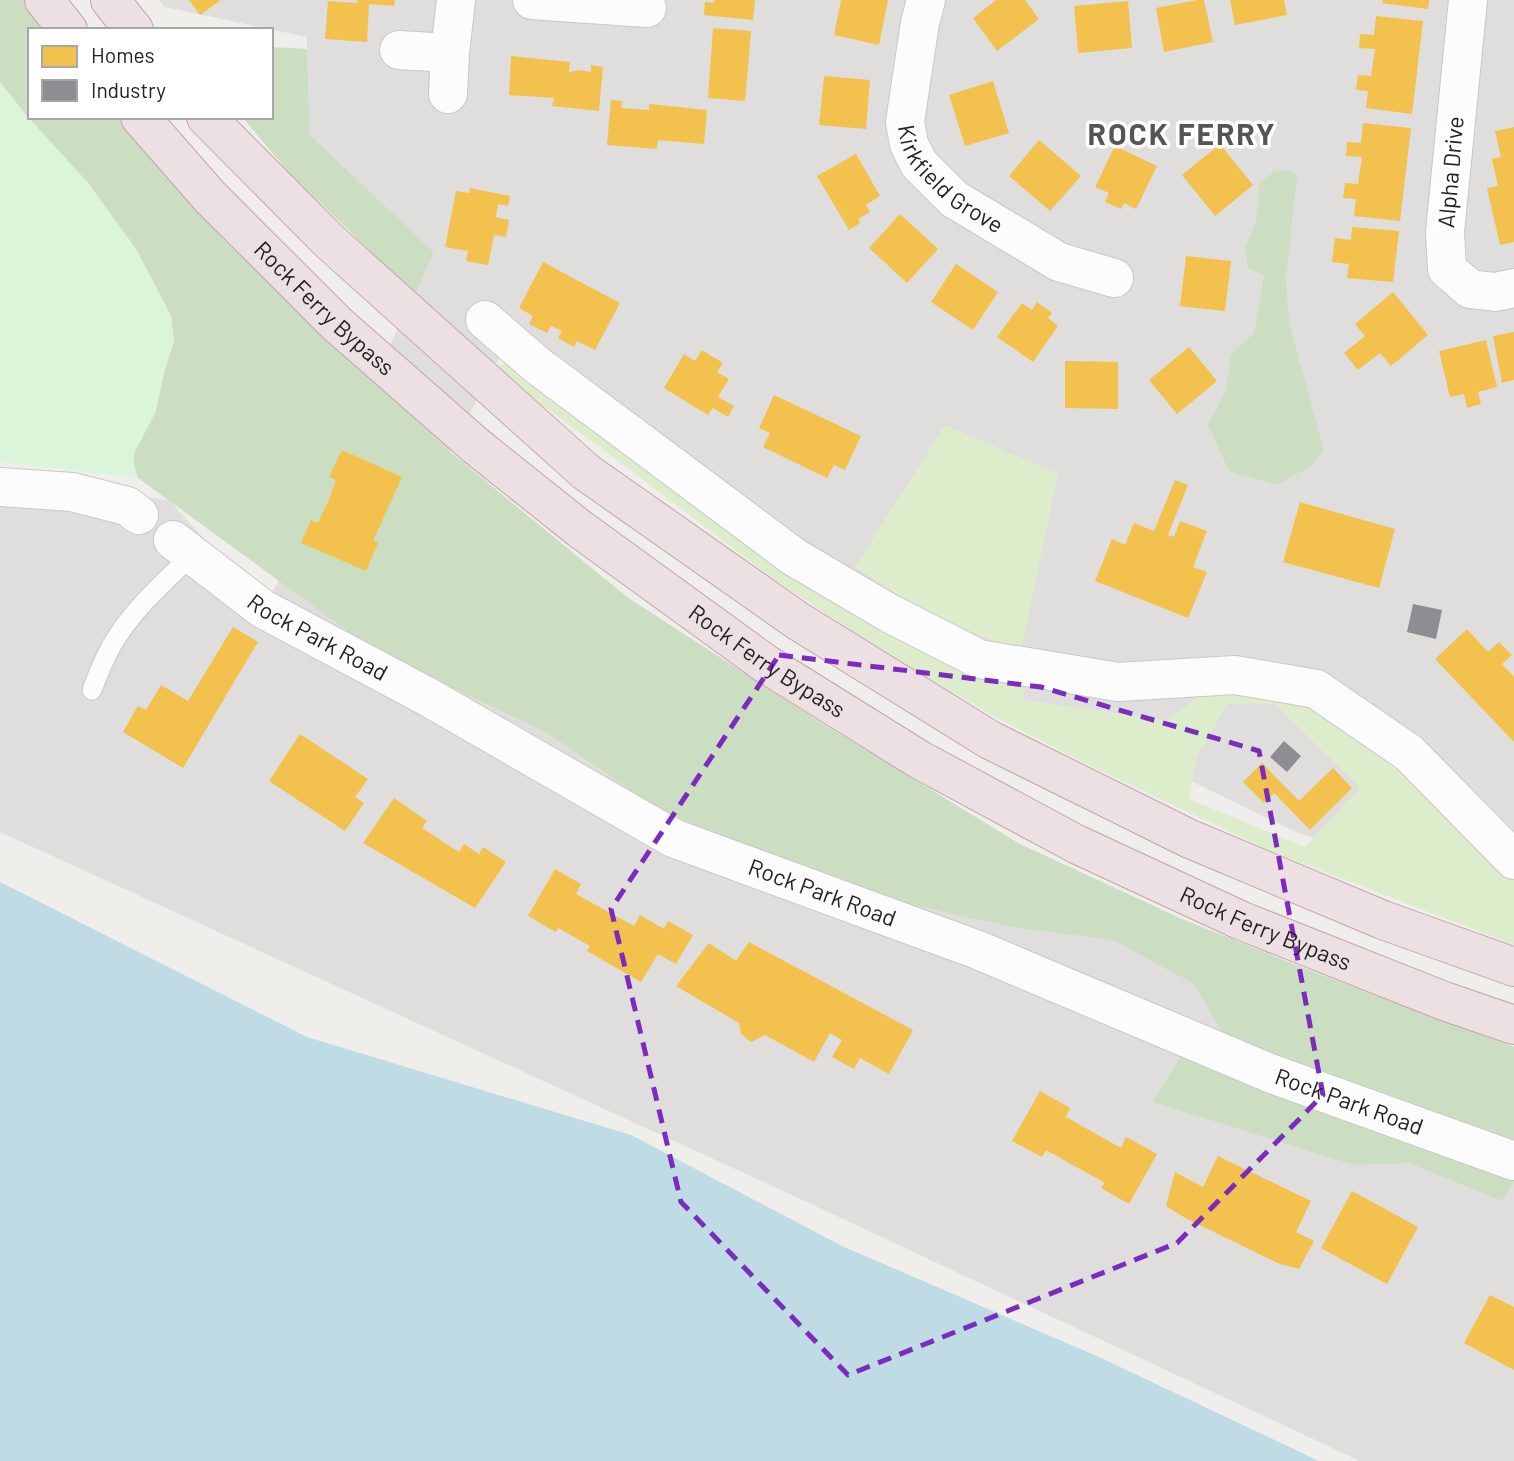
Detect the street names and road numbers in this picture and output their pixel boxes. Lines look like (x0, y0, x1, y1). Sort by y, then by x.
street label: Alpha Drive (1431, 115, 1469, 229)
street label: Kirkfield Grove (893, 122, 1009, 238)
street label: Rock Ferry Bypass (249, 235, 401, 381)
street label: Rock Park Road (242, 587, 393, 686)
street label: Rock Ferry Bypass (684, 598, 851, 723)
street label: Rock Park Road (745, 852, 900, 932)
street label: Rock Ferry Bypass (1176, 879, 1355, 976)
street label: Rock Park Road (1272, 1061, 1427, 1140)

